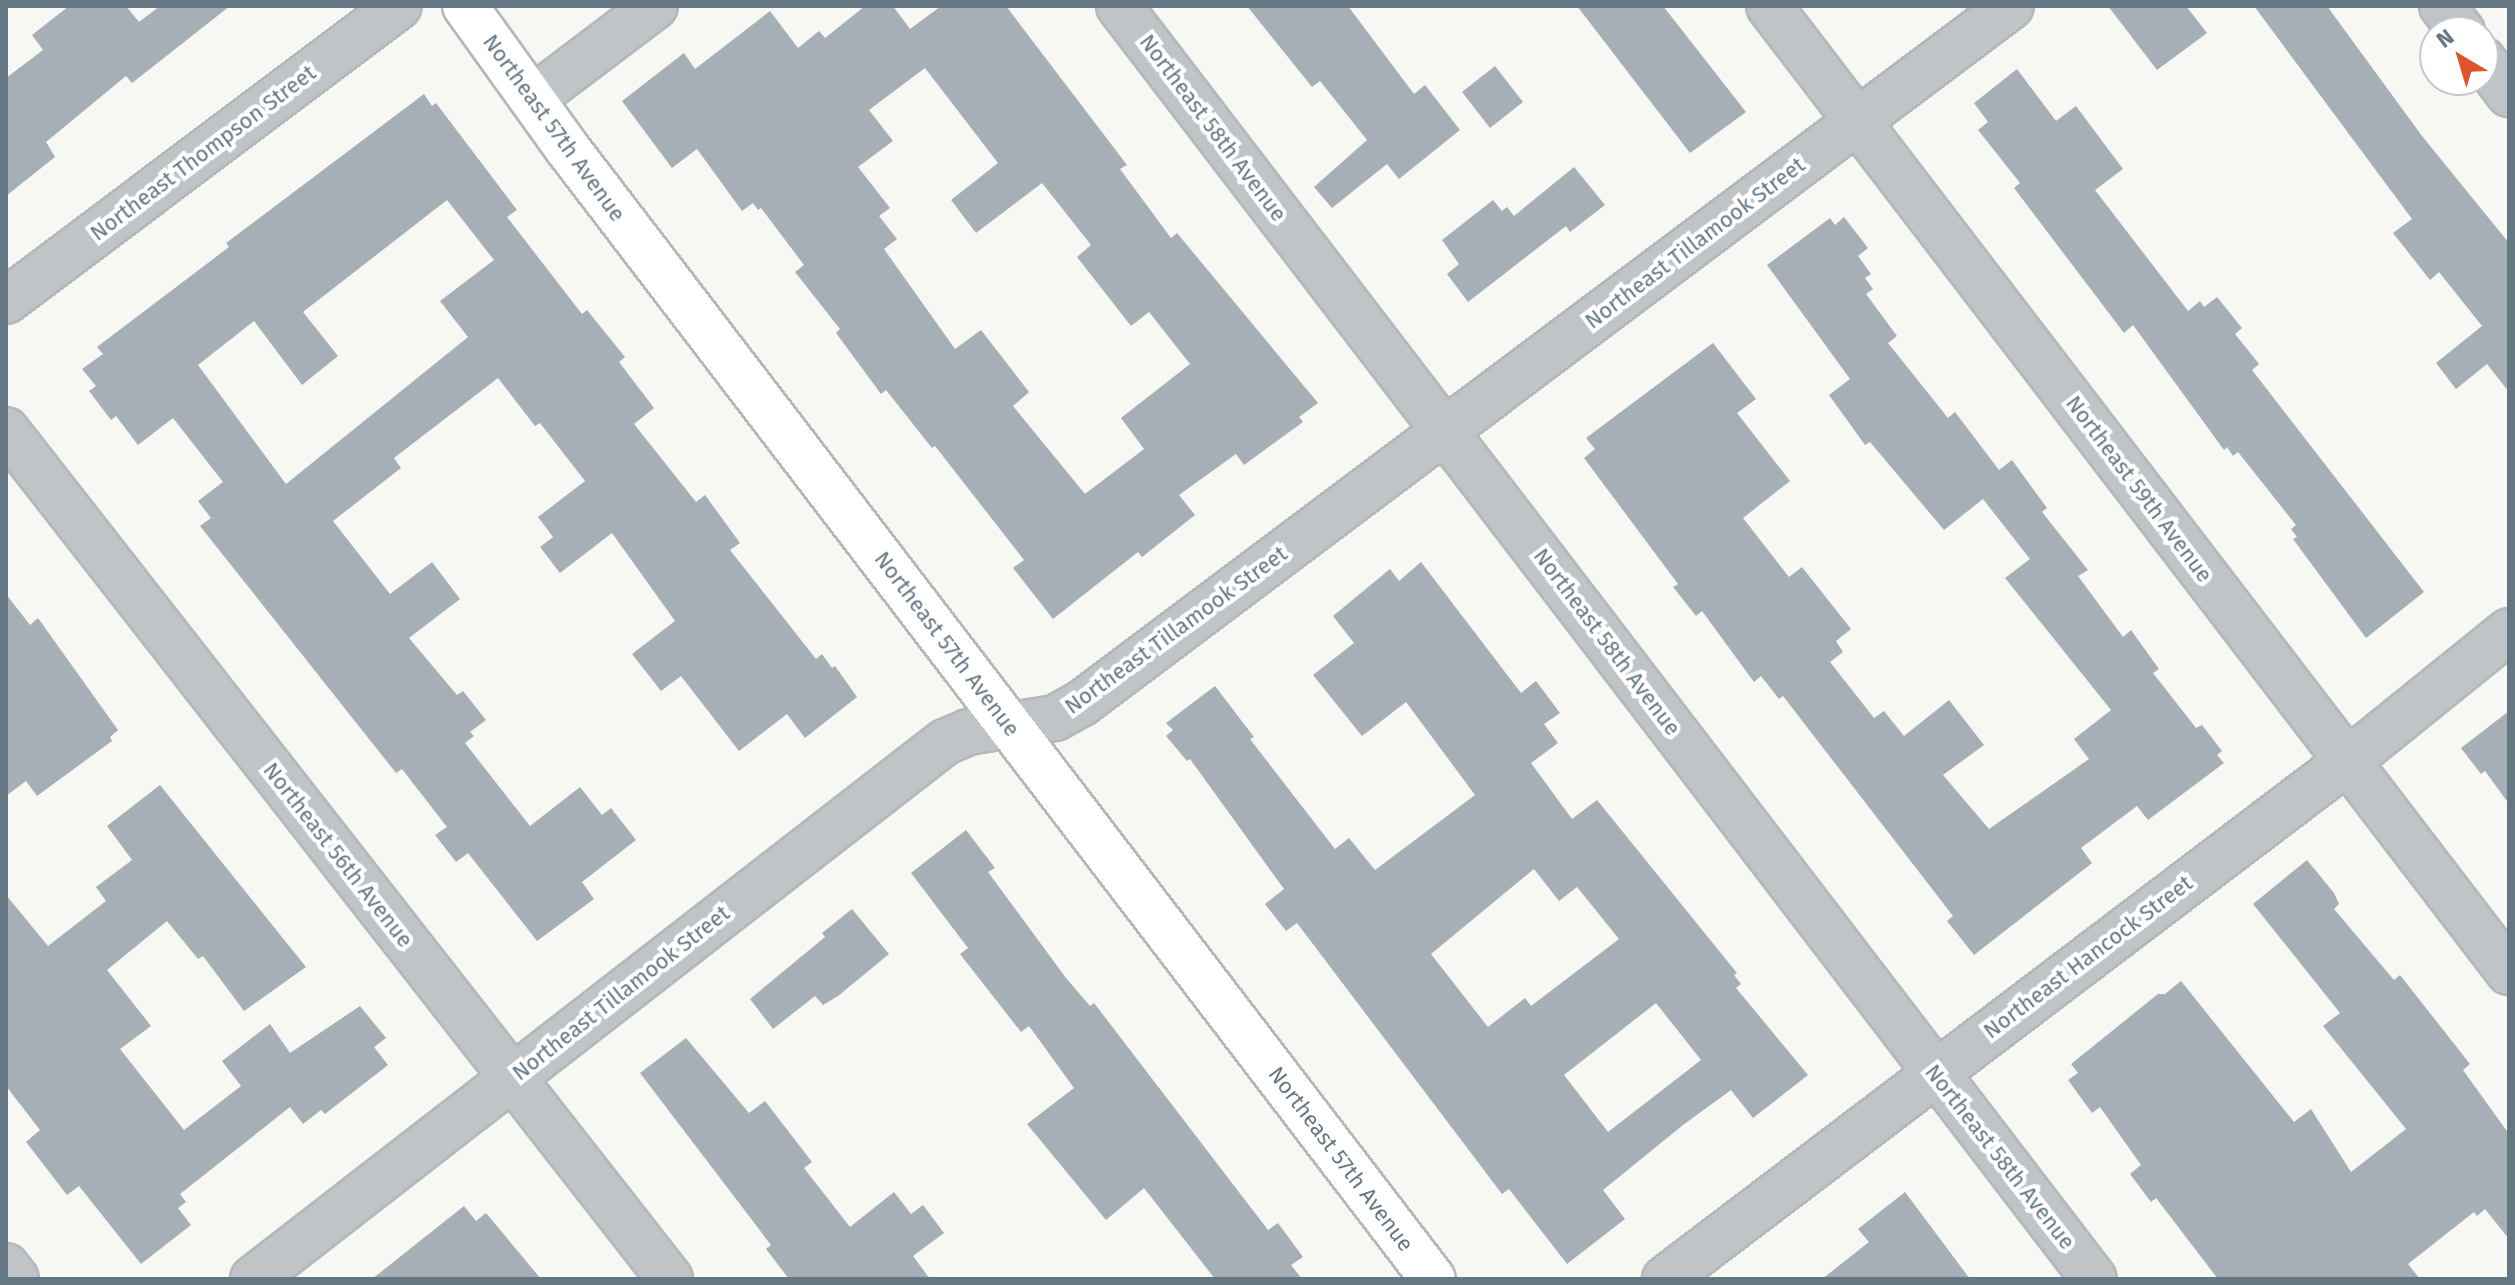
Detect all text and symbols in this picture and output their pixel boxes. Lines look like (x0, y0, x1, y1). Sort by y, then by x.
north arrow (2419, 16, 2499, 96)
text: N (2431, 23, 2459, 53)
street label: Northeast 57th Avenue (477, 29, 631, 227)
street label: Northeast 58th Avenue (1134, 29, 1292, 227)
street label: Northeast Thompson Street (85, 60, 321, 246)
street label: Northeast Tillamook Street (1580, 152, 1810, 334)
street label: Northeast 59th Avenue (2060, 391, 2218, 587)
street label: Northeast Tillamook Street (1060, 540, 1292, 720)
street label: Northeast 58th Avenue (1528, 543, 1686, 741)
street label: Northeast 57th Avenue (869, 546, 1025, 742)
street label: Northeast 56th Avenue (258, 757, 418, 953)
street label: Northeast Hancock Street (1978, 870, 2198, 1044)
street label: Northeast Tillamook Street (507, 900, 735, 1086)
street label: Northeast 58th Avenue (1920, 1059, 2080, 1255)
street label: Northeast 57th Avenue (1263, 1061, 1419, 1257)

